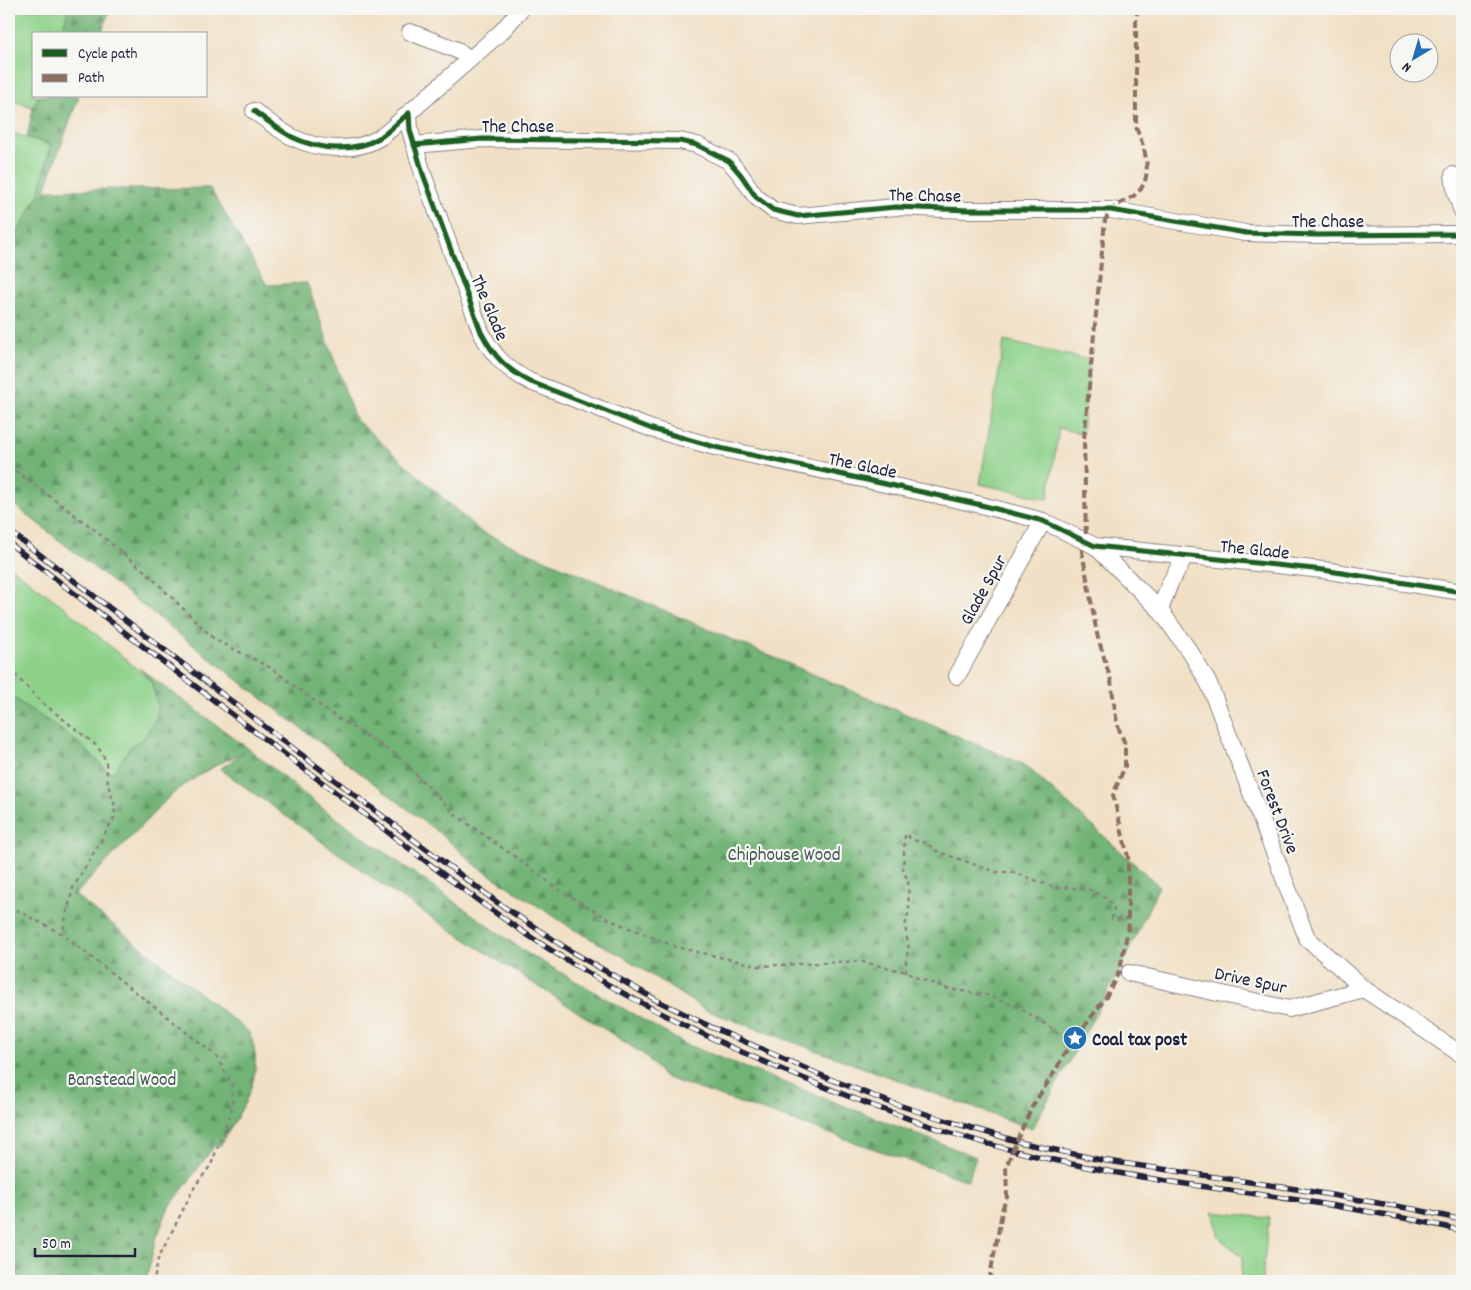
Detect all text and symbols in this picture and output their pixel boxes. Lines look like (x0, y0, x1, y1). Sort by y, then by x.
legend (32, 32, 208, 98)
north arrow (1388, 32, 1438, 82)
text: Cycle path (78, 44, 138, 66)
text: N (1398, 57, 1416, 77)
text: Path (78, 68, 104, 90)
street label: The Chase (482, 115, 554, 142)
street label: The Chase (889, 183, 961, 212)
street label: The Chase (1292, 210, 1364, 237)
street label: The Glade (462, 271, 514, 346)
street label: The Glade (826, 447, 899, 488)
street label: The Glade (1219, 534, 1291, 569)
street label: Glade Spur (955, 550, 1016, 631)
street label: Forest Drive (1247, 766, 1304, 858)
park label: Chiphouse Wood (727, 843, 841, 870)
street label: Drive Spur (1212, 962, 1289, 1003)
place icon: Coal tax post (1062, 1025, 1088, 1051)
place label: Coal tax post (1092, 1028, 1187, 1055)
park label: Banstead Wood (68, 1068, 176, 1095)
scale bar (35, 1225, 135, 1257)
text: 50 m (42, 1234, 71, 1256)

